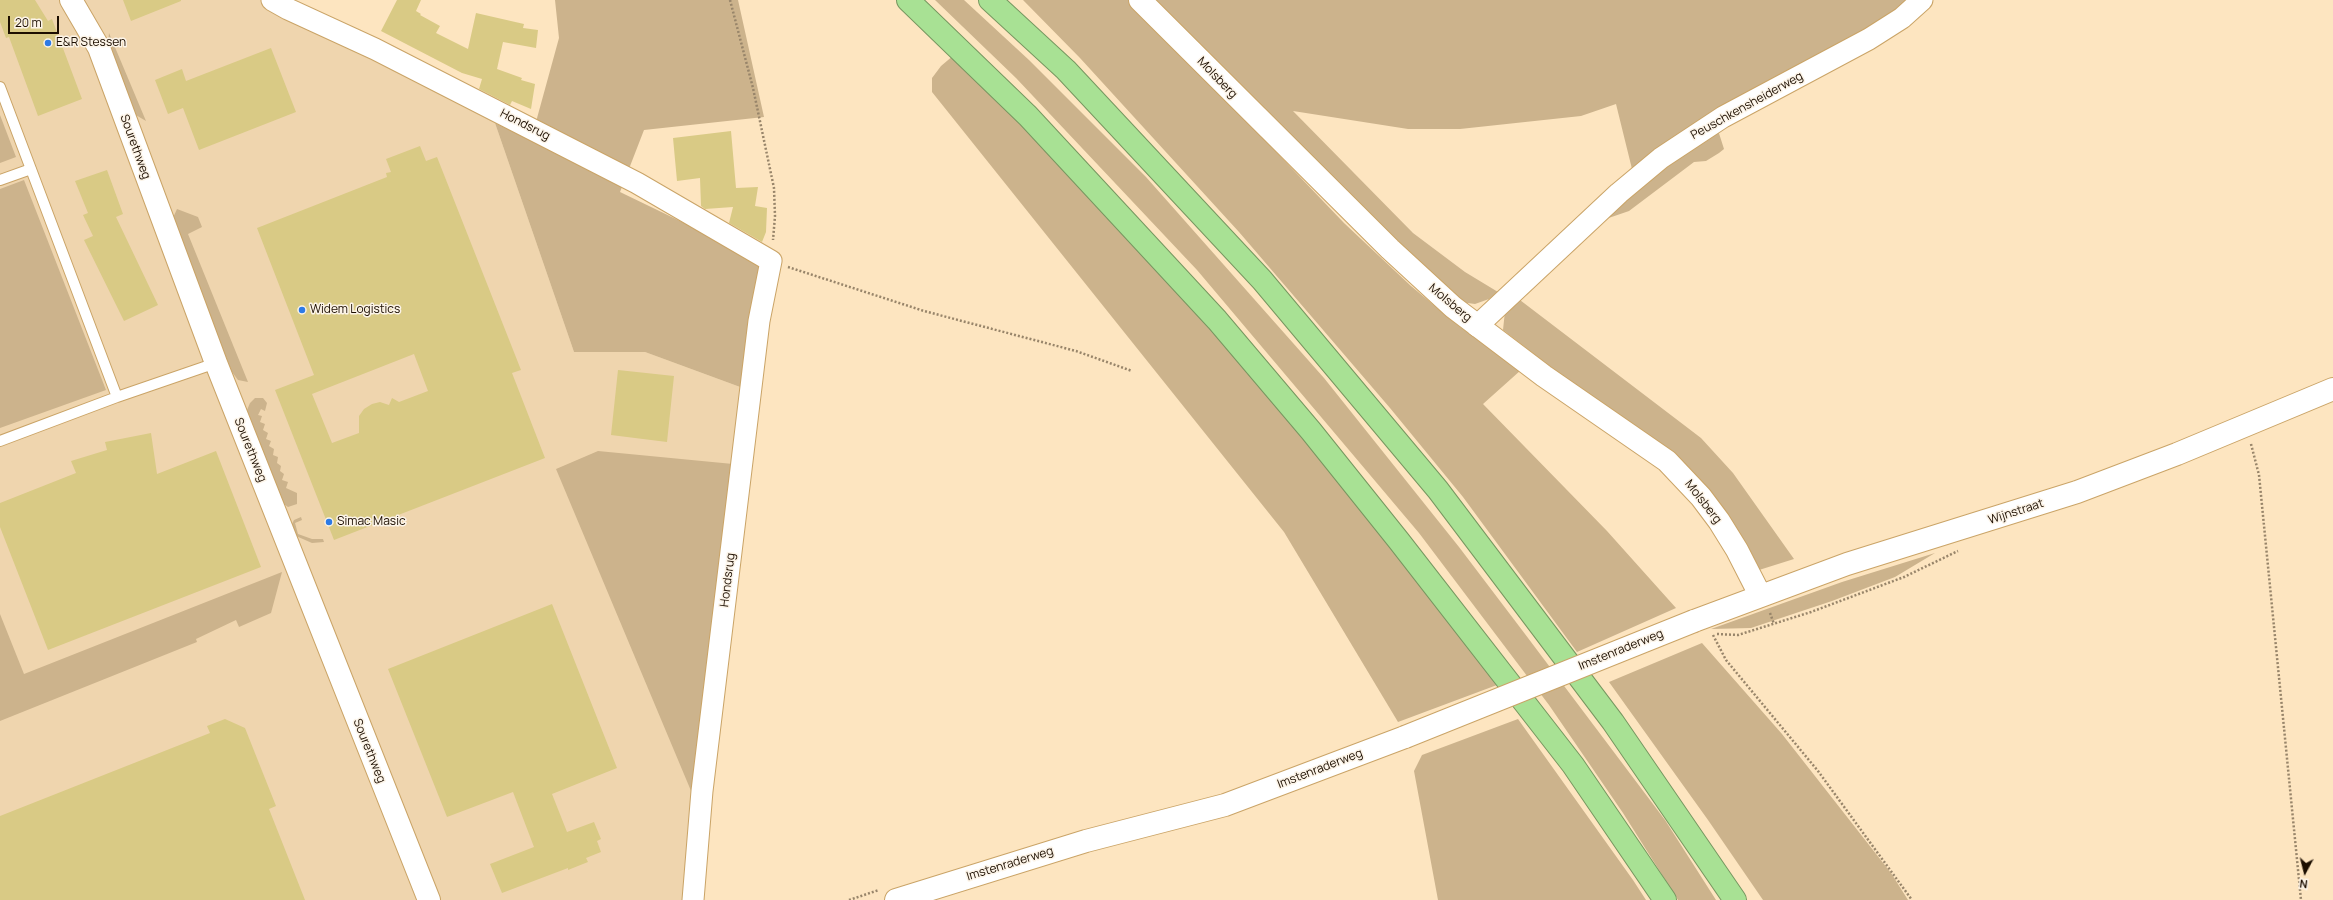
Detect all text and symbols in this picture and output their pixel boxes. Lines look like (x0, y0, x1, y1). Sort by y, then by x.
scale bar (10, 8, 61, 34)
text: 20 m (15, 14, 42, 31)
place label: E&R Stessen (56, 36, 126, 50)
marker: E&R Stessen (43, 38, 53, 48)
street label: Molsberg (1194, 54, 1240, 102)
street label: Peuschkensheiderweg (1688, 69, 1806, 143)
street label: Hondsrug (498, 106, 552, 144)
street label: Sourethweg (117, 113, 153, 181)
street label: Molsberg (1426, 281, 1474, 325)
place label: Widem Logistics (310, 303, 400, 317)
marker: Widem Logistics (297, 305, 307, 315)
street label: Sourethweg (231, 416, 269, 484)
street label: Molsberg (1681, 477, 1725, 527)
street label: Wijnstraat (1987, 496, 2045, 528)
place label: Simac Masic (337, 515, 406, 529)
marker: Simac Masic (324, 517, 334, 527)
street label: Hondsrug (718, 552, 738, 608)
street label: Imstenraderweg (1577, 626, 1665, 674)
street label: Sourethweg (350, 717, 388, 785)
street label: Imstenraderweg (1275, 746, 1365, 792)
street label: Imstenraderweg (965, 844, 1055, 884)
north arrow (2285, 852, 2325, 892)
text: N (2299, 876, 2308, 892)

